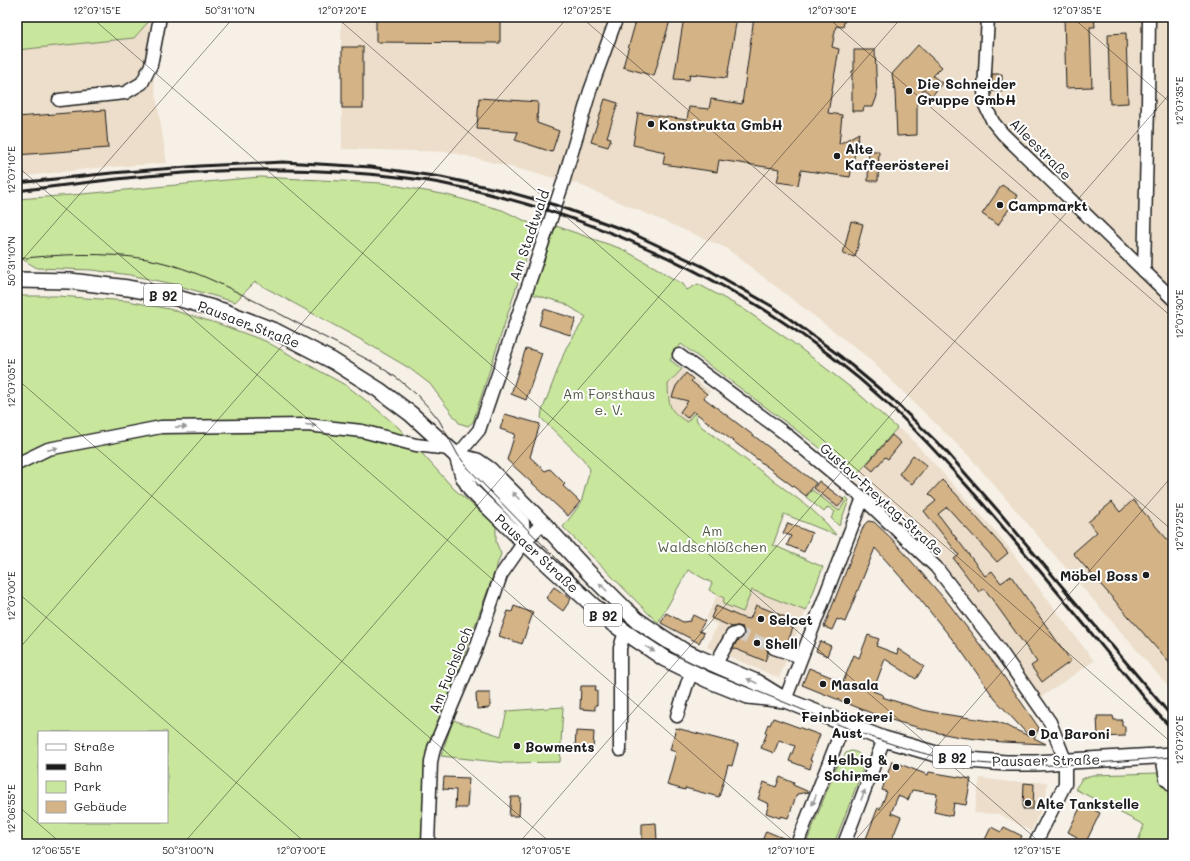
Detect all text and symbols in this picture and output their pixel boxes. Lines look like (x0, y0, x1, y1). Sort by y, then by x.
text: 12°07'15"E (73, 3, 121, 17)
text: 50°31'10"N (205, 3, 255, 17)
text: 12°07'20"E (318, 3, 367, 17)
text: 12°07'25"E (563, 3, 612, 17)
text: 12°07'30"E (807, 3, 857, 17)
text: 12°07'35"E (1053, 3, 1102, 17)
place label: Die Schneider Gruppe GmbH (917, 74, 1016, 109)
text: 12°07'35"E (1172, 76, 1186, 125)
marker: Die Schneider Gruppe GmbH (904, 86, 914, 96)
street label: Alleestraße (1006, 114, 1076, 184)
place label: Konstrukta GmbH (659, 115, 783, 134)
marker: Konstrukta GmbH (646, 119, 656, 129)
place label: Alte Kaffeerösterei (845, 139, 949, 174)
text: 12°07'10"E (4, 146, 18, 194)
marker: Alte Kaffeerösterei (832, 151, 842, 161)
street label: Am Stadtwald (505, 187, 554, 283)
place label: Campmarkt (1008, 196, 1088, 215)
marker: Campmarkt (995, 200, 1005, 210)
text: 50°31'10"N (4, 236, 18, 286)
road number: B 92 (144, 284, 182, 306)
text: 12°07'30"E (1172, 289, 1186, 339)
street label: Pausaer Straße (195, 296, 303, 352)
text: 12°07'05"E (4, 358, 18, 408)
park label: Am Forsthaus e. V. (563, 384, 655, 419)
one-way arrow (305, 422, 317, 429)
one-way arrow (175, 424, 188, 430)
street label: Gustav-Freytag-Straße (816, 438, 948, 560)
one-way arrow (47, 445, 59, 451)
one-way arrow (511, 491, 521, 501)
text: 12°07'25"E (1172, 502, 1186, 551)
street label: Pausaer Straße (491, 509, 583, 597)
park label: Am Waldschlößchen (657, 521, 767, 556)
place label: Möbel Boss (1060, 566, 1138, 585)
marker: Möbel Boss (1141, 570, 1151, 580)
text: 12°07'00"E (4, 571, 18, 621)
one-way arrow (598, 582, 608, 592)
road number: B 92 (584, 604, 622, 626)
place label: Selcet (769, 610, 813, 629)
marker: Selcet (756, 614, 766, 624)
street label: Am Fuchsloch (424, 624, 476, 716)
place label: Shell (765, 634, 798, 653)
marker: Shell (752, 638, 762, 648)
one-way arrow (644, 645, 655, 653)
place label: Masala (831, 675, 879, 694)
one-way arrow (745, 677, 757, 683)
marker: Masala (818, 679, 828, 689)
marker: Feinbäckerei Aust (842, 696, 852, 706)
place label: Feinbäckerei Aust (801, 707, 893, 742)
text: 12°07'20"E (1172, 715, 1186, 764)
place label: Da Baroni (1040, 724, 1110, 743)
marker: Da Baroni (1027, 728, 1037, 738)
legend (38, 731, 168, 823)
place label: Bowments (525, 737, 594, 756)
text: Straße (74, 738, 115, 754)
marker: Bowments (512, 741, 522, 751)
road number: B 92 (933, 746, 971, 768)
place label: Helbig & Schirmer (824, 750, 888, 785)
street label: Pausaer Straße (992, 750, 1100, 770)
text: Bahn (74, 758, 102, 774)
marker: Helbig & Schirmer (891, 762, 901, 772)
text: Park (74, 778, 101, 794)
text: 12°06'55"E (4, 784, 18, 834)
one-way arrow (861, 788, 867, 800)
one-way arrow (811, 794, 817, 806)
place label: Alte Tankstelle (1036, 794, 1139, 813)
text: Gebäude (74, 798, 127, 814)
marker: Alte Tankstelle (1023, 798, 1033, 808)
text: 12°06'55"E (31, 843, 81, 857)
text: 50°31'00"N (162, 843, 214, 857)
text: 12°07'00"E (276, 843, 326, 857)
text: 12°07'05"E (521, 843, 571, 857)
text: 12°07'10"E (767, 843, 815, 857)
text: 12°07'15"E (1013, 843, 1061, 857)

